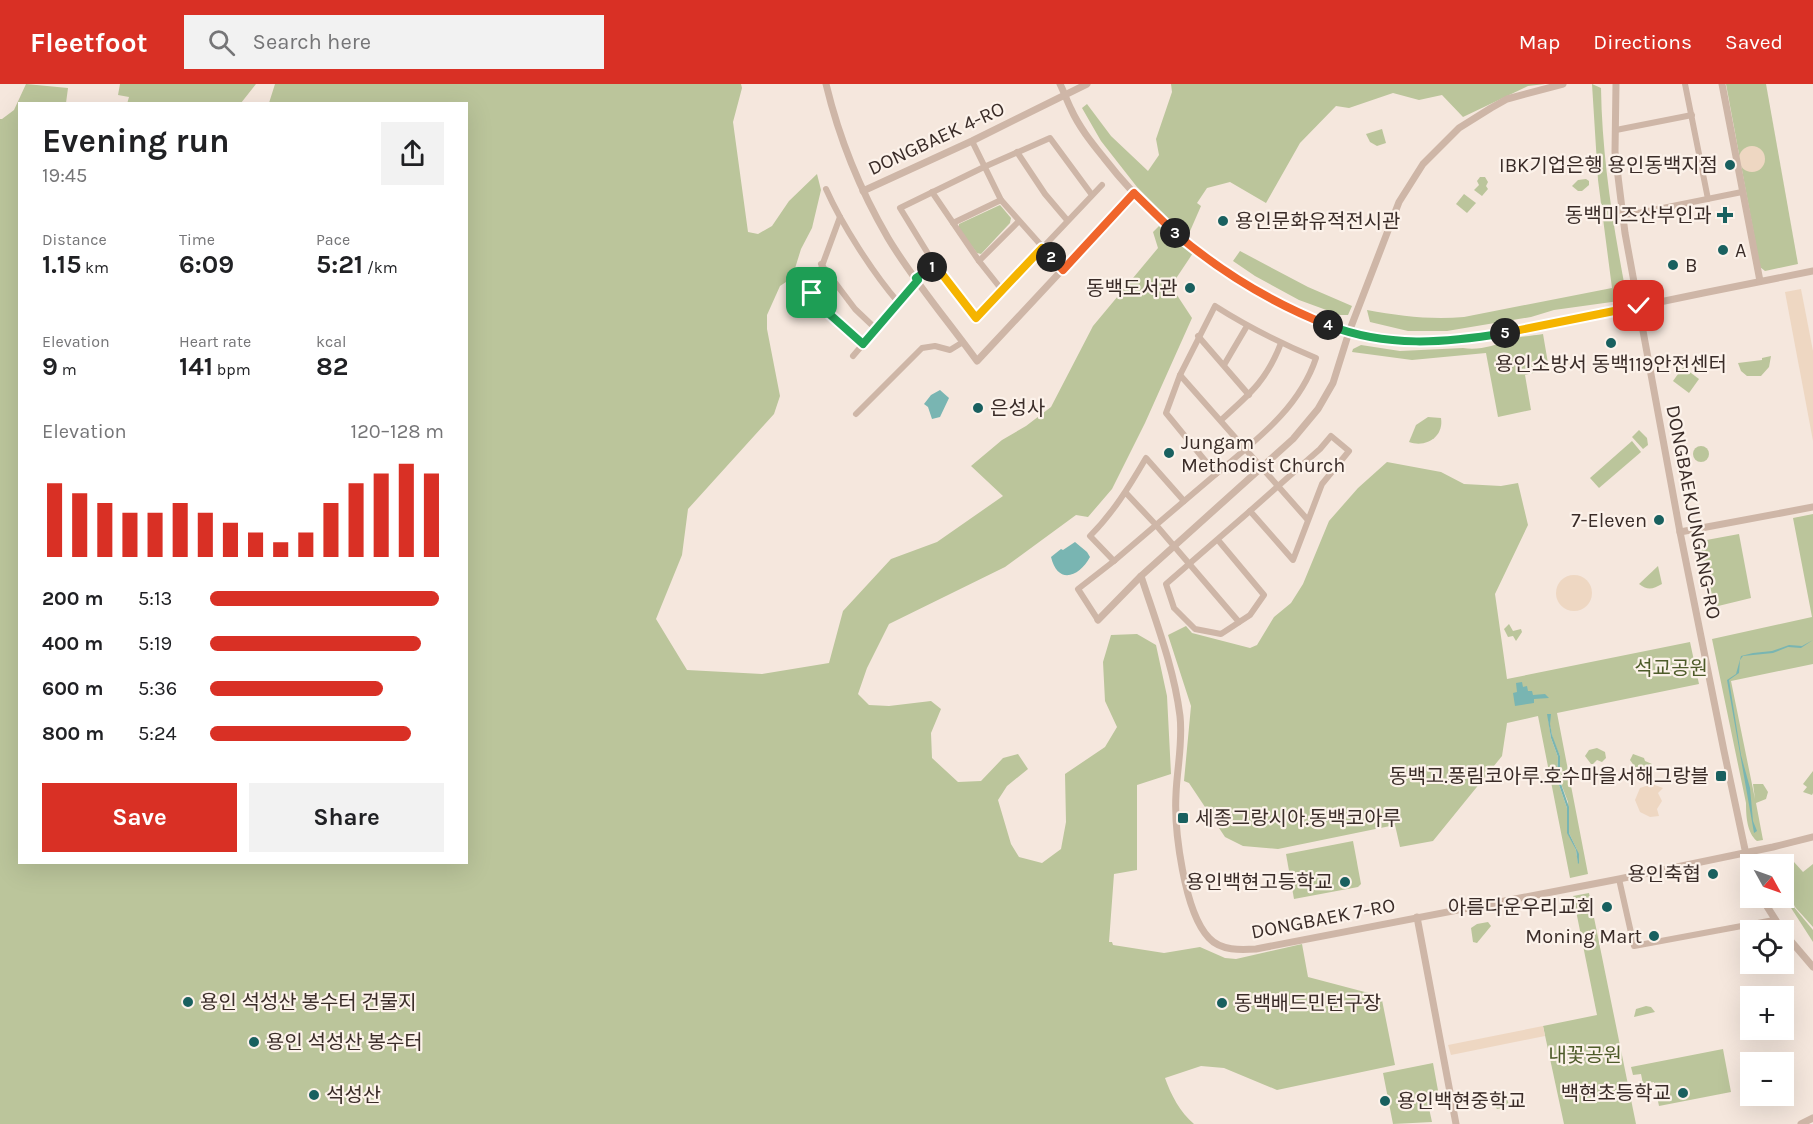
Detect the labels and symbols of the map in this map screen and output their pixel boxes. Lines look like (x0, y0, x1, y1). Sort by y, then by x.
street label: DONGBAEK 4-RO (864, 97, 1008, 180)
place label: IBK기업은행 용인동백지점 (1499, 154, 1718, 177)
marker: IBK기업은행 용인동백지점 (1723, 158, 1737, 172)
place label: 동백미즈산부인과 (1565, 204, 1712, 227)
marker: 동백미즈산부인과 (1716, 206, 1734, 224)
place label: 용인문화유적전시관 (1235, 210, 1401, 233)
marker: 용인문화유적전시관 (1216, 214, 1230, 228)
pin: 3 (1160, 218, 1190, 248)
place label: A (1735, 239, 1747, 262)
pin: 2 (1036, 242, 1066, 272)
marker: A (1716, 243, 1730, 257)
pin: 1 (917, 252, 947, 282)
place label: B (1685, 254, 1697, 277)
marker: B (1666, 258, 1680, 272)
pin (786, 267, 837, 318)
place label: 동백도서관 (1086, 277, 1178, 300)
pin (1613, 280, 1664, 331)
marker: 동백도서관 (1183, 281, 1197, 295)
pin: 4 (1313, 310, 1343, 340)
pin: 5 (1490, 318, 1520, 348)
marker: 용인소방서 동백119안전센터 (1604, 336, 1618, 350)
place label: 용인소방서 동백119안전센터 (1495, 353, 1727, 376)
place label: 은성사 (990, 397, 1045, 420)
marker: 은성사 (971, 401, 985, 415)
street label: DONGBAEKJUNGANG-RO (1661, 403, 1726, 621)
place label: Jungam Methodist Church (1181, 431, 1345, 477)
marker: Jungam Methodist Church (1162, 446, 1176, 460)
place label: 7-Eleven (1571, 509, 1647, 532)
marker: 7-Eleven (1652, 513, 1666, 527)
park label: 석교공원 (1634, 657, 1708, 680)
place label: 동백고.풍림코아루.호수마을서해그랑블 (1389, 765, 1709, 788)
marker: 동백고.풍림코아루.호수마을서해그랑블 (1714, 769, 1728, 783)
place label: 세종그랑시아.동백코아루 (1195, 807, 1401, 830)
marker: 세종그랑시아.동백코아루 (1176, 811, 1190, 825)
north arrow (1740, 854, 1794, 908)
place label: 용인축협 (1627, 863, 1701, 886)
marker: 용인축협 (1706, 867, 1720, 881)
place label: 용인백현고등학교 (1186, 871, 1333, 894)
marker: 용인백현고등학교 (1338, 875, 1352, 889)
street label: DONGBAEK 7-RO (1249, 893, 1397, 944)
place label: 아름다운우리교회 (1448, 896, 1595, 919)
marker: 아름다운우리교회 (1600, 900, 1614, 914)
place label: Moning Mart (1525, 925, 1642, 948)
marker: Moning Mart (1647, 929, 1661, 943)
place label: 용인 석성산 봉수터 건물지 (200, 991, 417, 1014)
place label: 동백배드민턴구장 (1234, 992, 1381, 1015)
marker: 용인 석성산 봉수터 건물지 (181, 995, 195, 1009)
marker: 동백배드민턴구장 (1215, 996, 1229, 1010)
place label: 용인 석성산 봉수터 (266, 1031, 423, 1054)
marker: 용인 석성산 봉수터 (247, 1035, 261, 1049)
park label: 내꽃공원 (1548, 1044, 1622, 1067)
place label: 백현초등학교 (1561, 1082, 1671, 1105)
place label: 석성산 (326, 1084, 381, 1107)
marker: 백현초등학교 (1676, 1086, 1690, 1100)
marker: 석성산 (307, 1088, 321, 1102)
place label: 용인백현중학교 (1397, 1090, 1526, 1113)
marker: 용인백현중학교 (1378, 1094, 1392, 1108)

